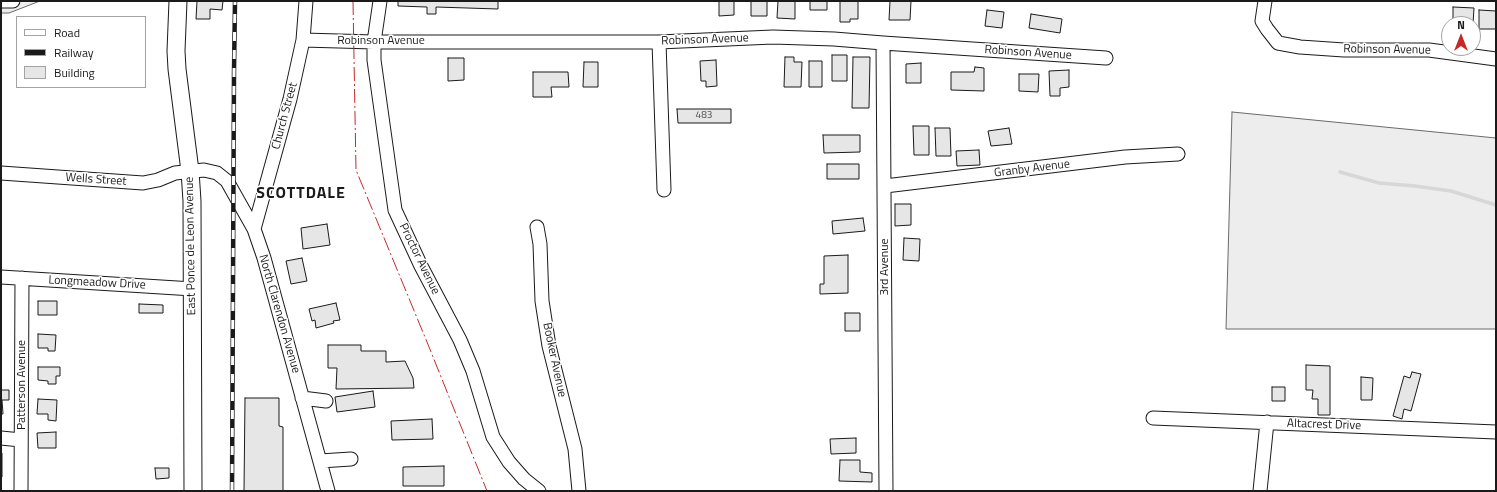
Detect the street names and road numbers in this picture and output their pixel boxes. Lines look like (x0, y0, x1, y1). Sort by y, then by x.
street label: Robinson Avenue (661, 31, 749, 49)
street label: Robinson Avenue (337, 34, 425, 48)
street label: Robinson Avenue (1343, 42, 1431, 58)
street label: Robinson Avenue (984, 43, 1072, 63)
street label: Church Street (269, 81, 301, 151)
street label: Granby Avenue (993, 157, 1071, 181)
street label: Wells Street (65, 171, 127, 189)
street label: East Ponce de Leon Avenue (183, 177, 199, 315)
street label: Proctor Avenue (396, 221, 442, 297)
street label: 3rd Avenue (878, 238, 892, 296)
street label: North Clarendon Avenue (255, 253, 303, 375)
street label: Longmeadow Drive (48, 273, 146, 293)
street label: Booker Avenue (539, 321, 569, 399)
street label: Patterson Avenue (15, 340, 29, 430)
street label: Altacrest Drive (1287, 417, 1361, 433)

